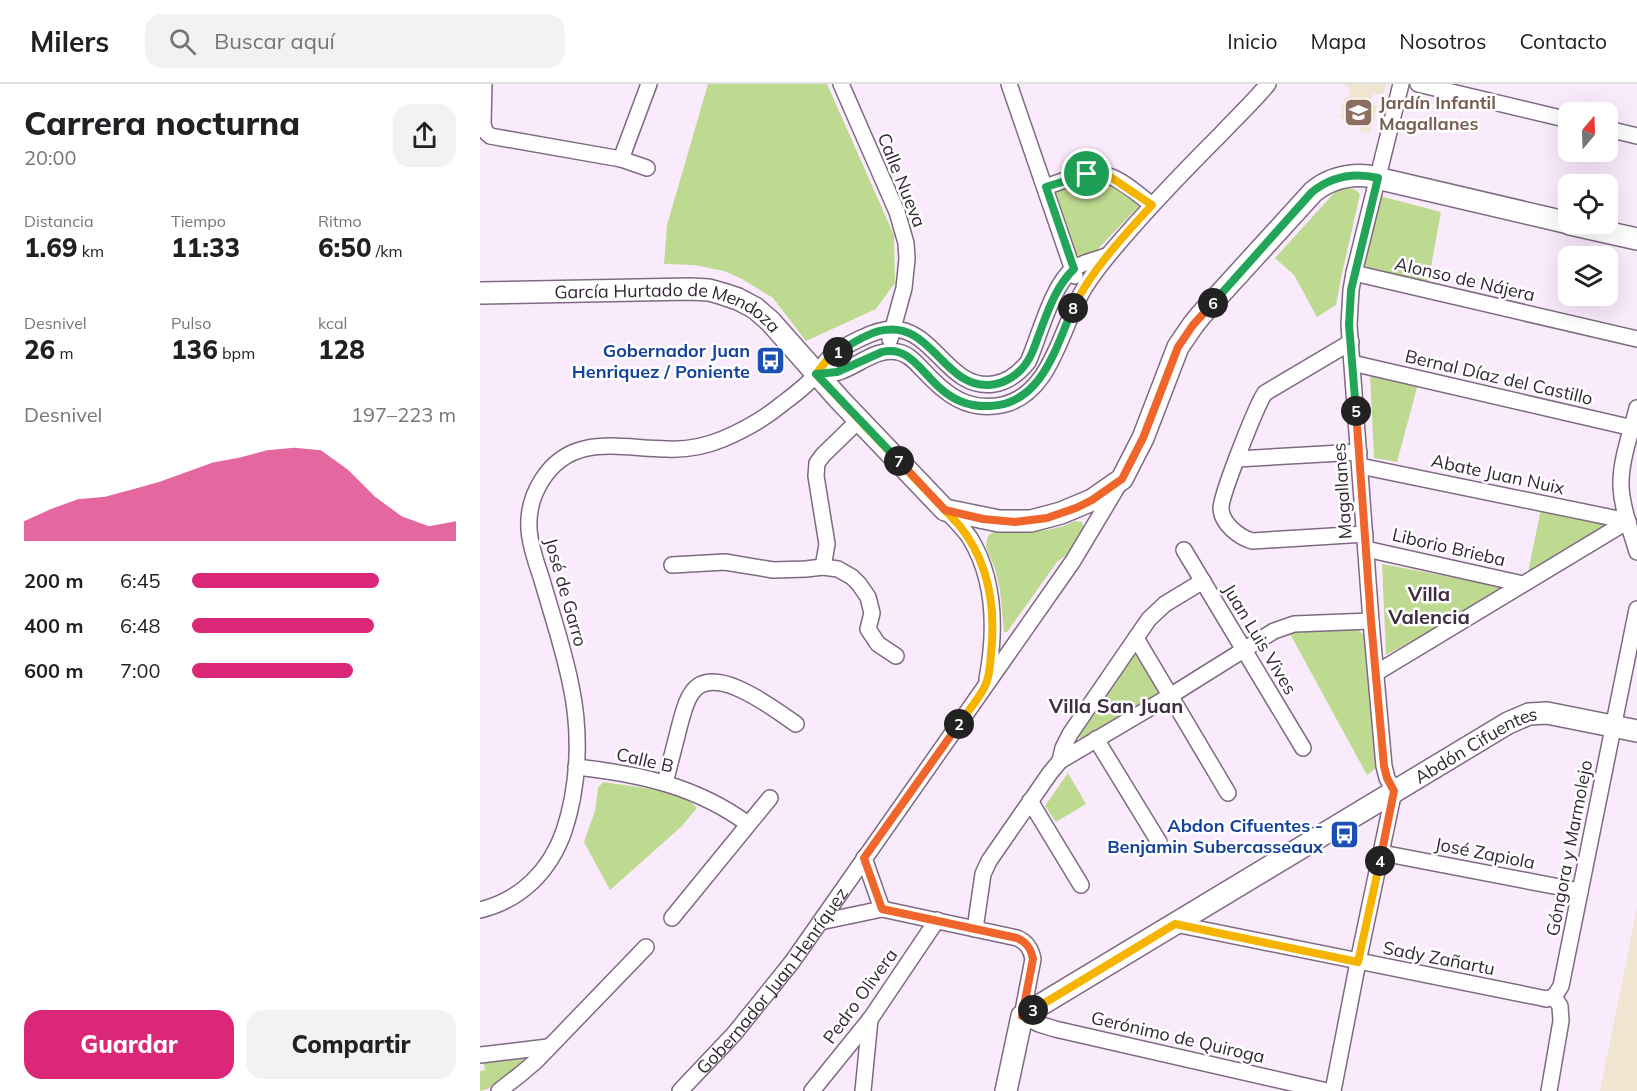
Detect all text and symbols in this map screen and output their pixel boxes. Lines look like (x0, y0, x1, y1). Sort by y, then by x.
search box (145, 14, 565, 68)
text: Milers (30, 24, 109, 59)
icon: search (166, 25, 199, 58)
text: Buscar aquí (214, 27, 335, 55)
text: Inicio (1227, 28, 1277, 54)
text: Mapa (1310, 28, 1366, 54)
text: Nosotros (1399, 28, 1486, 54)
text: Contacto (1519, 28, 1607, 54)
place label: Jardín Infantil Magallanes (1379, 91, 1496, 135)
school or university icon: Jardín Infantil Magallanes (1342, 96, 1374, 128)
text: Carrera nocturna (24, 102, 300, 143)
north arrow (1558, 102, 1618, 162)
map controls (1558, 102, 1618, 306)
button: share (393, 104, 456, 167)
street label: Calle Nueva (873, 130, 931, 230)
text: 20:00 (24, 145, 77, 170)
pin (1061, 148, 1112, 199)
icon: arrive (1070, 157, 1103, 190)
button: locate (1558, 174, 1618, 234)
text: Distancia (24, 211, 94, 231)
text: Tiempo (171, 211, 226, 231)
text: Ritmo (318, 211, 362, 231)
text: 1.69 (24, 231, 78, 264)
text: 11:33 (171, 231, 240, 264)
text: 6:50 (318, 231, 372, 264)
text: km (78, 241, 104, 261)
text: /km (372, 241, 403, 261)
button: layers (1558, 246, 1618, 306)
street label: Alonso de Nájera (1393, 252, 1537, 306)
street label: García Hurtado de Mendoza (554, 277, 786, 337)
pin: 6 (1198, 288, 1228, 318)
pin: 8 (1058, 293, 1088, 323)
text: 6 (1208, 293, 1218, 313)
text: 8 (1068, 298, 1078, 318)
text: Desnivel (24, 313, 87, 333)
text: Pulso (171, 313, 211, 333)
text: kcal (318, 313, 347, 333)
text: 26 (24, 333, 55, 366)
text: 136 (171, 333, 218, 366)
text: 128 (318, 333, 365, 366)
pin: 1 (823, 337, 853, 367)
place label: Gobernador Juan Henriquez / Poniente (572, 339, 750, 383)
text: 1 (833, 342, 843, 362)
text: m (55, 343, 73, 363)
text: bpm (218, 343, 255, 363)
bus stop icon: Gobernador Juan Henriquez / Poniente (755, 344, 787, 376)
street label: Bernal Díaz del Castillo (1403, 344, 1595, 410)
pin: 5 (1341, 396, 1371, 426)
text: 5 (1351, 401, 1361, 421)
text: Desnivel (24, 402, 102, 427)
text: 197–223 m (351, 402, 456, 427)
street label: Magallanes (1327, 442, 1357, 540)
pin: 7 (884, 446, 914, 476)
street label: Abate Juan Nuix (1429, 449, 1567, 499)
text: 7 (894, 451, 904, 471)
street label: Liborio Brieba (1390, 523, 1508, 571)
street label: José de Garro (539, 535, 593, 649)
text: 200 m (24, 568, 83, 593)
text: 6:45 (120, 568, 161, 593)
street label: Juan Luis Vives (1218, 579, 1302, 699)
district label: Villa Valencia (1387, 581, 1470, 629)
text: 400 m (24, 613, 83, 638)
text: 6:48 (120, 613, 161, 638)
text: 600 m (24, 658, 83, 683)
text: 7:00 (120, 658, 161, 683)
district label: Villa San Juan (1048, 693, 1183, 718)
street label: Abdón Cifuentes (1410, 702, 1538, 788)
pin: 2 (944, 709, 974, 739)
text: 2 (954, 714, 964, 734)
street label: Calle B (614, 742, 676, 778)
street label: Góngora y Marmolejo (1541, 758, 1597, 938)
place label: Abdon Cifuentes - Benjamin Subercasseaux (1107, 814, 1324, 858)
bus stop icon: Abdon Cifuentes - Benjamin Subercasseaux (1328, 819, 1360, 851)
street label: José Zapiola (1433, 832, 1537, 874)
pin: 4 (1365, 846, 1395, 876)
text: 4 (1375, 851, 1385, 871)
street label: Gobernador Juan Henríquez (691, 882, 853, 1079)
street label: Sady Zañartu (1381, 936, 1497, 980)
street label: Pedro Olivera (818, 944, 902, 1048)
pin: 3 (1018, 995, 1048, 1025)
text: 3 (1028, 1000, 1038, 1020)
street label: Gerónimo de Quiroga (1089, 1006, 1267, 1068)
button: Guardar (24, 1010, 234, 1079)
button: Compartir (246, 1010, 456, 1079)

